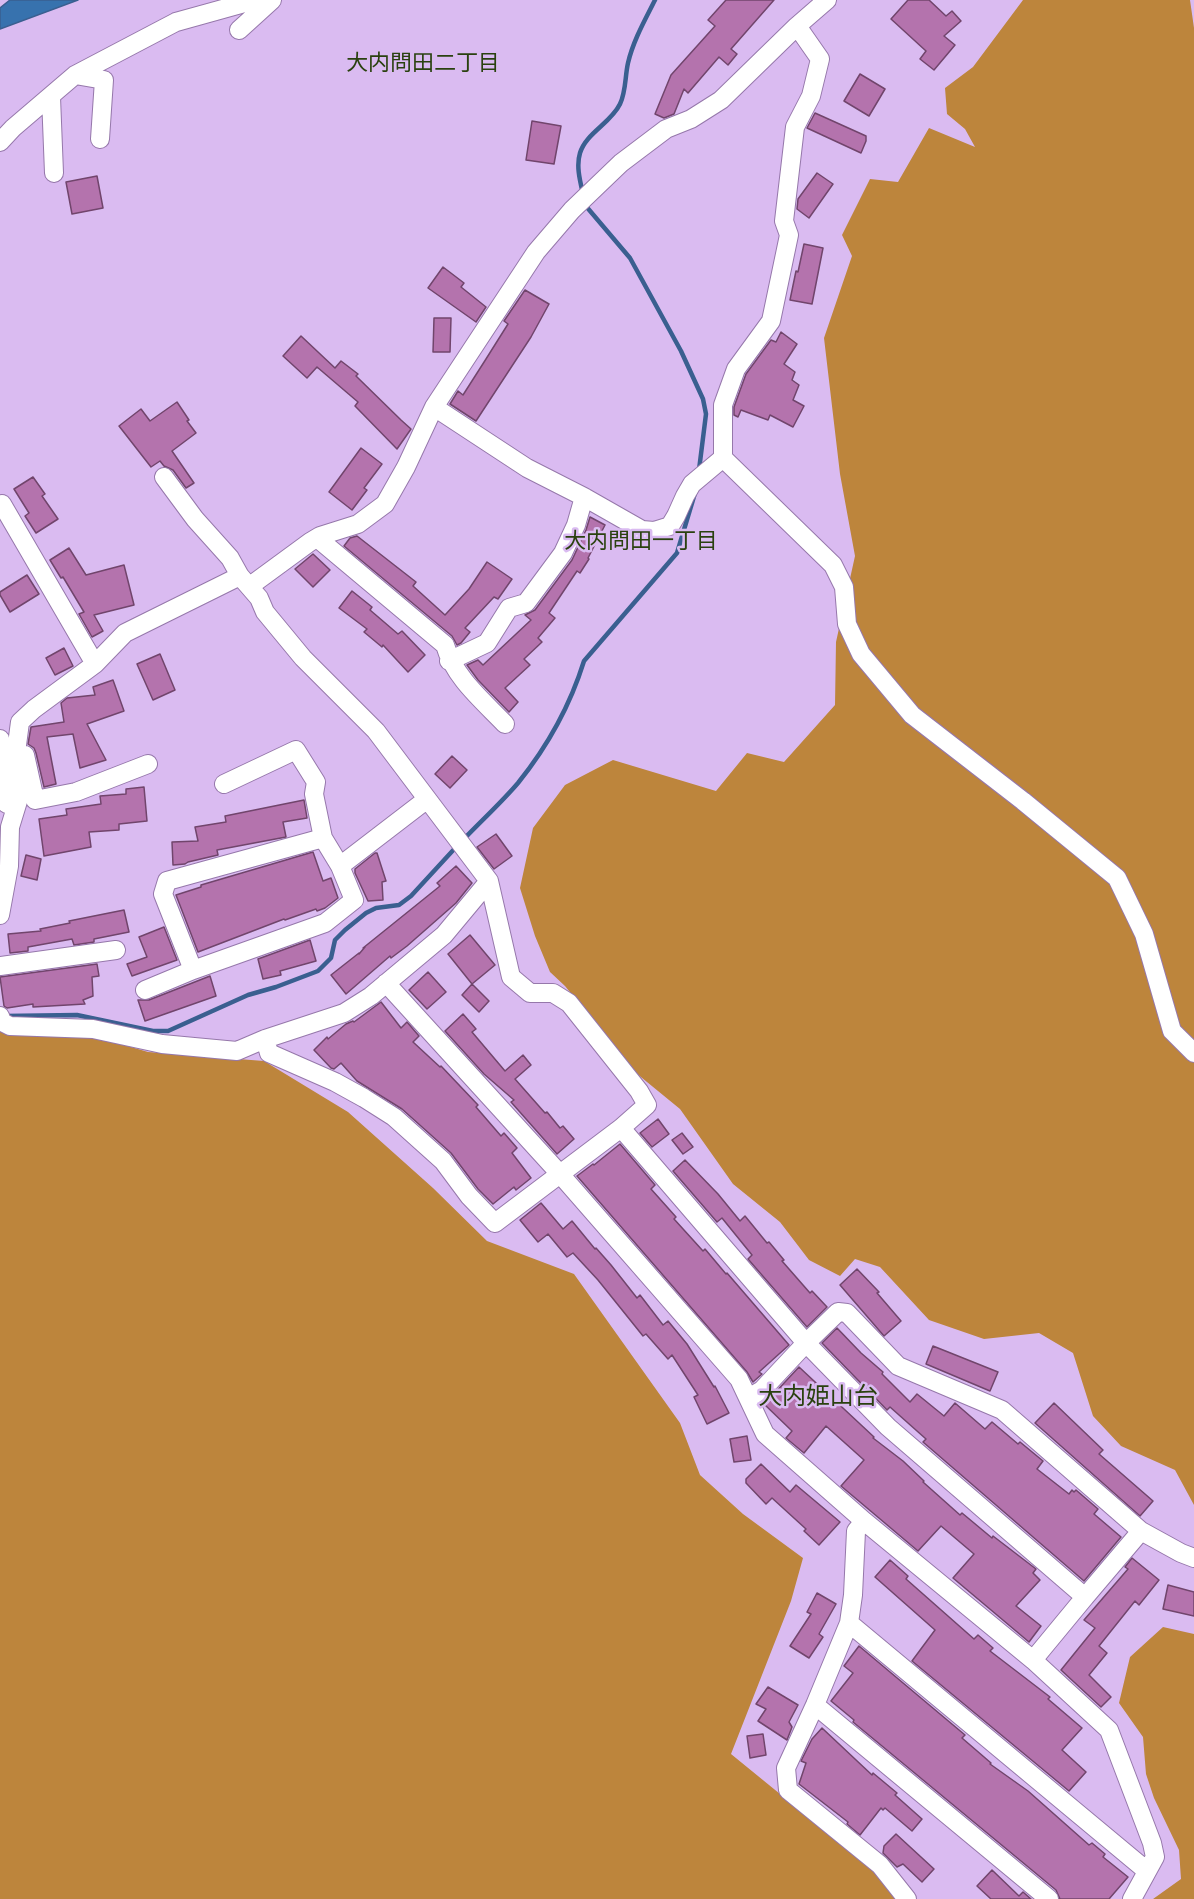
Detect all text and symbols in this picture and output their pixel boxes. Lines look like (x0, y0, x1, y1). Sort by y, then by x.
district label: 大内問田二丁目 (346, 53, 500, 79)
district label: 大内問田一丁目 (564, 531, 718, 557)
district label: 大内姫山台 (758, 1385, 878, 1413)

